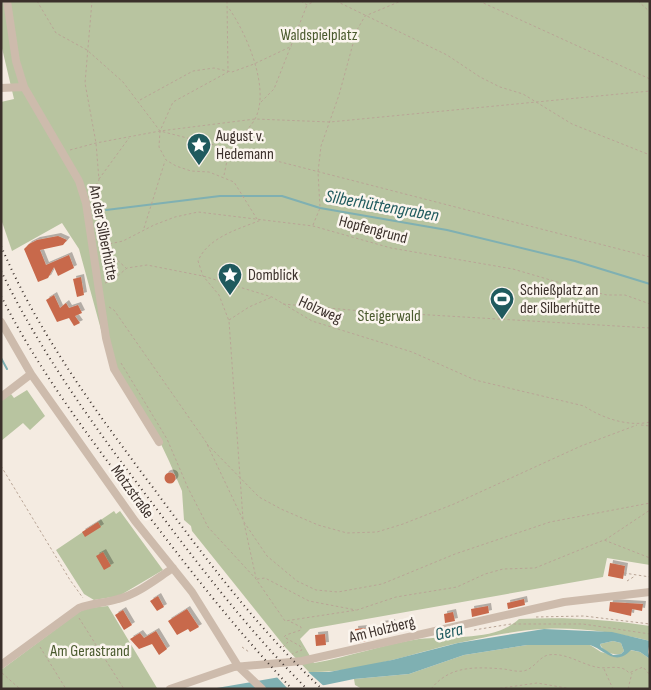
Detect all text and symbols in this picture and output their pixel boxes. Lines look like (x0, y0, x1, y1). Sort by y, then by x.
park label: Waldspielplatz (280, 26, 358, 45)
place label: August v. Hedemann (215, 127, 274, 164)
place icon: August v. Hedemann (186, 132, 212, 166)
street label: An der Silberhütte (84, 183, 122, 282)
water label: Silberhüttengraben (324, 186, 441, 226)
street label: Hopfengrund (337, 212, 409, 248)
place icon: Domblick (217, 262, 243, 296)
place label: Domblick (248, 266, 298, 285)
place label: Schießplatz an der Silberhütte (520, 281, 600, 318)
sports icon: Schießplatz an der Silberhütte (489, 286, 515, 320)
street label: Holzweg (295, 292, 345, 328)
park label: Steigerwald (357, 307, 421, 326)
street label: Motzstraße (106, 462, 158, 522)
street label: Am Holzberg (346, 613, 417, 648)
water label: Gera (433, 618, 466, 645)
park label: Am Gerastrand (49, 642, 130, 661)

